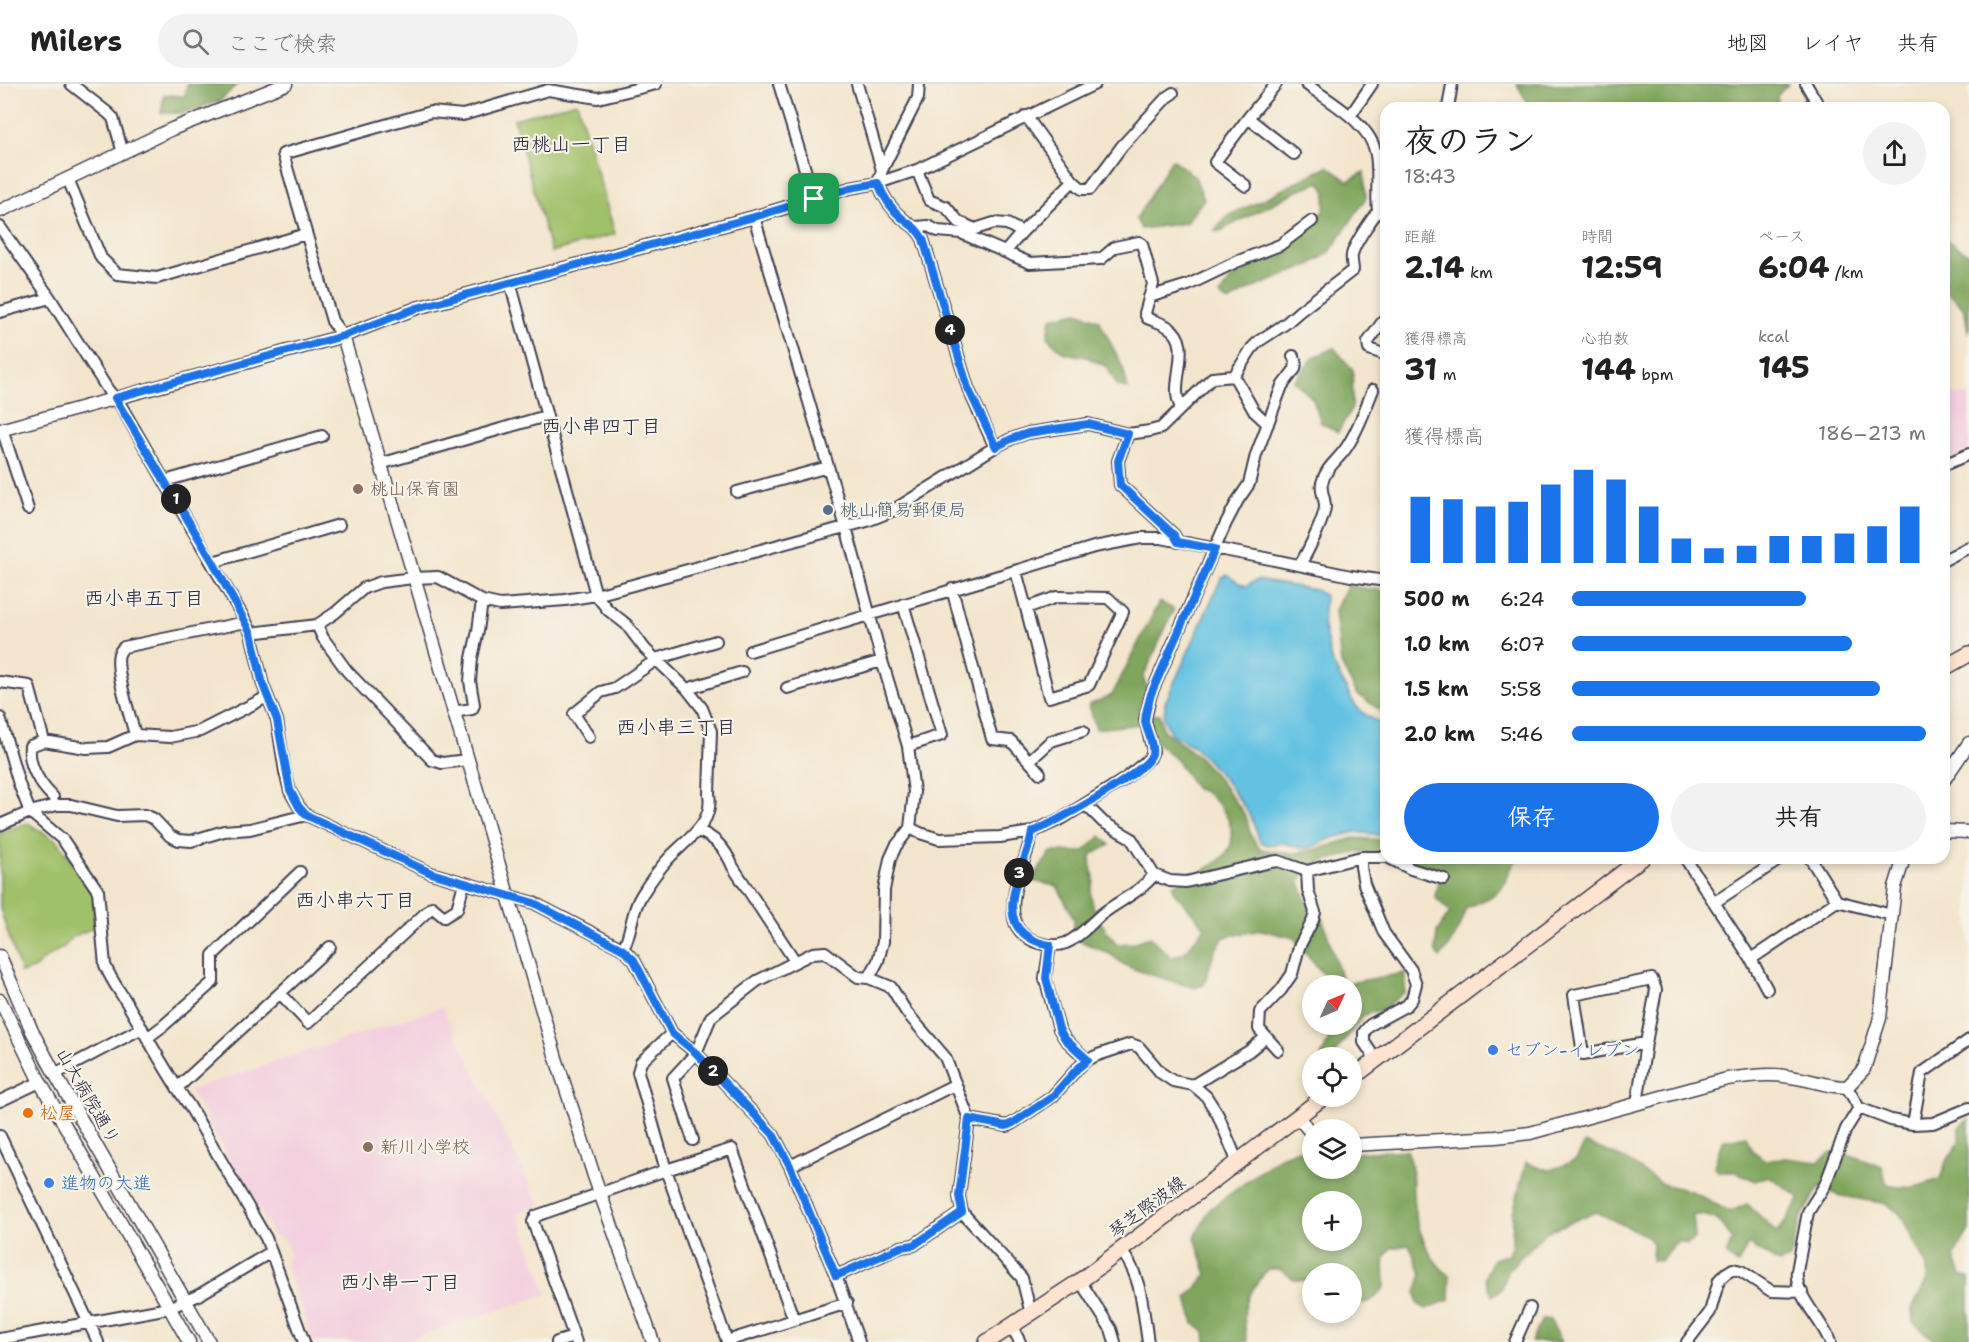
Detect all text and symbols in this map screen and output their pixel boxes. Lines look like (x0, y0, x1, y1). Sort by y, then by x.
search box (158, 14, 578, 68)
text: Milers (30, 22, 122, 60)
icon: search (179, 25, 212, 58)
text: ここで検索 (227, 29, 337, 58)
text: 地図 (1727, 29, 1769, 57)
text: レイヤ (1802, 29, 1864, 57)
text: 共有 (1897, 29, 1939, 57)
text: 夜のラン (1404, 118, 1536, 163)
button: share (1863, 122, 1926, 185)
district label: 西桃山一丁目 (511, 131, 631, 157)
text: 18:43 (1404, 163, 1456, 189)
pin (788, 173, 839, 224)
icon: arrive (797, 182, 830, 215)
text: 距離 (1404, 226, 1436, 247)
text: 時間 (1581, 226, 1613, 247)
text: ペース (1758, 226, 1805, 247)
text: 2.14 (1404, 247, 1465, 288)
text: 12:59 (1581, 247, 1663, 288)
text: 6:04 (1758, 247, 1830, 288)
text: km (1465, 262, 1493, 283)
text: /km (1830, 262, 1864, 283)
pin: 4 (935, 315, 965, 345)
text: 4 (944, 319, 956, 340)
text: kcal (1758, 326, 1789, 347)
text: 獲得標高 (1404, 328, 1468, 349)
text: 心拍数 (1581, 328, 1629, 349)
text: 145 (1758, 347, 1810, 388)
text: 31 (1404, 349, 1437, 390)
text: 144 (1581, 349, 1636, 390)
text: m (1437, 364, 1457, 385)
text: bpm (1636, 364, 1674, 385)
district label: 西小串四丁目 (541, 413, 661, 439)
text: 186–213 m (1818, 420, 1926, 446)
text: 獲得標高 (1404, 423, 1484, 449)
place label: 桃山保育園 (370, 477, 460, 501)
marker: 桃山保育園 (351, 482, 365, 496)
pin: 1 (161, 484, 191, 514)
text: 1 (172, 488, 180, 509)
place label: 桃山簡易郵便局 (840, 498, 966, 522)
marker: 桃山簡易郵便局 (821, 503, 835, 517)
district label: 西小串五丁目 (84, 585, 204, 611)
text: 500 m (1404, 586, 1470, 612)
text: 6:24 (1500, 586, 1544, 612)
text: 1.0 km (1404, 631, 1469, 657)
text: 6:07 (1500, 631, 1545, 657)
text: 1.5 km (1404, 676, 1468, 702)
text: 5:58 (1500, 676, 1542, 702)
district label: 西小串三丁目 (616, 714, 736, 740)
text: 2.0 km (1404, 721, 1475, 747)
text: 5:46 (1500, 721, 1543, 747)
button: 保存 (1404, 783, 1659, 852)
button: 共有 (1671, 783, 1926, 852)
pin: 3 (1004, 858, 1034, 888)
text: 3 (1013, 862, 1025, 883)
district label: 西小串六丁目 (295, 887, 415, 913)
north arrow (1302, 975, 1362, 1035)
map controls (1302, 975, 1362, 1323)
place label: セブン-イレブン (1505, 1038, 1640, 1062)
street label: 山大病院通り (51, 1043, 125, 1149)
marker: セブン-イレブン (1486, 1043, 1500, 1057)
button: locate (1302, 1047, 1362, 1107)
pin: 2 (698, 1056, 728, 1086)
text: 2 (707, 1060, 719, 1081)
place label: 松屋 (40, 1101, 76, 1125)
marker: 松屋 (21, 1106, 35, 1120)
button: layers (1302, 1119, 1362, 1179)
place label: 新川小学校 (380, 1135, 470, 1159)
marker: 新川小学校 (361, 1140, 375, 1154)
street label: 琴芝際波線 (1104, 1170, 1190, 1244)
place label: 進物の大進 (61, 1171, 151, 1195)
marker: 進物の大進 (42, 1176, 56, 1190)
button: + (1302, 1191, 1362, 1251)
button: − (1302, 1263, 1362, 1323)
district label: 西小串一丁目 (340, 1269, 460, 1295)

